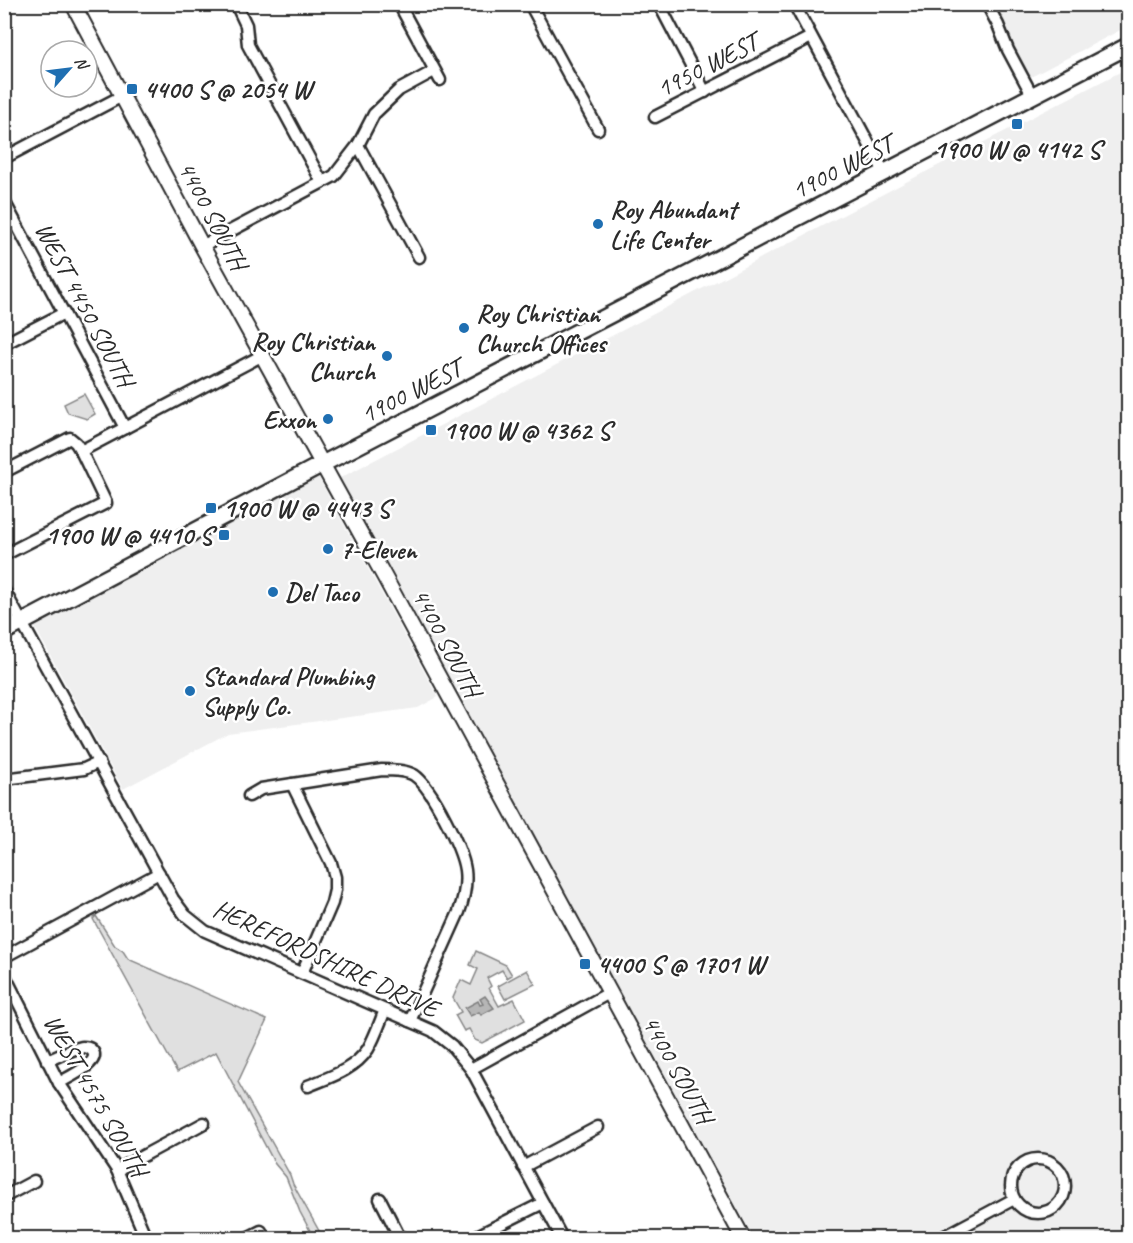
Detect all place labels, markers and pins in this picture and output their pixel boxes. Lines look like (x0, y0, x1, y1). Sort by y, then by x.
place label: 4400 S @ 2054 W (144, 73, 316, 106)
marker: 4400 S @ 2054 W (125, 82, 139, 96)
marker: 1900 W @ 4142 S (1010, 117, 1024, 131)
place label: 1900 W @ 4142 S (934, 133, 1107, 166)
place label: Roy Abundant Life Center (610, 193, 741, 256)
marker: Roy Abundant Life Center (591, 217, 605, 231)
place label: Roy Christian Church Offices (476, 297, 608, 360)
marker: Roy Christian Church Offices (457, 321, 471, 335)
place label: Roy Christian Church (251, 325, 377, 388)
marker: Roy Christian Church (380, 349, 394, 363)
place label: Exxon (263, 403, 318, 436)
marker: Exxon (321, 412, 335, 426)
place label: 1900 W @ 4362 S (443, 414, 616, 447)
marker: 1900 W @ 4362 S (424, 423, 438, 437)
place label: 1900 W @ 4443 S (223, 492, 396, 525)
marker: 1900 W @ 4443 S (204, 501, 218, 515)
place label: 1900 W @ 4410 S (45, 519, 218, 552)
marker: 1900 W @ 4410 S (217, 528, 231, 542)
place label: 7-Eleven (340, 533, 419, 566)
marker: 7-Eleven (321, 542, 335, 556)
place label: Del Taco (285, 576, 360, 609)
marker: Del Taco (266, 585, 280, 599)
place label: Standard Plumbing Supply Co. (202, 660, 377, 723)
marker: Standard Plumbing Supply Co. (183, 684, 197, 698)
place label: 4400 S @ 1701 W (597, 948, 769, 981)
marker: 4400 S @ 1701 W (578, 957, 592, 971)

